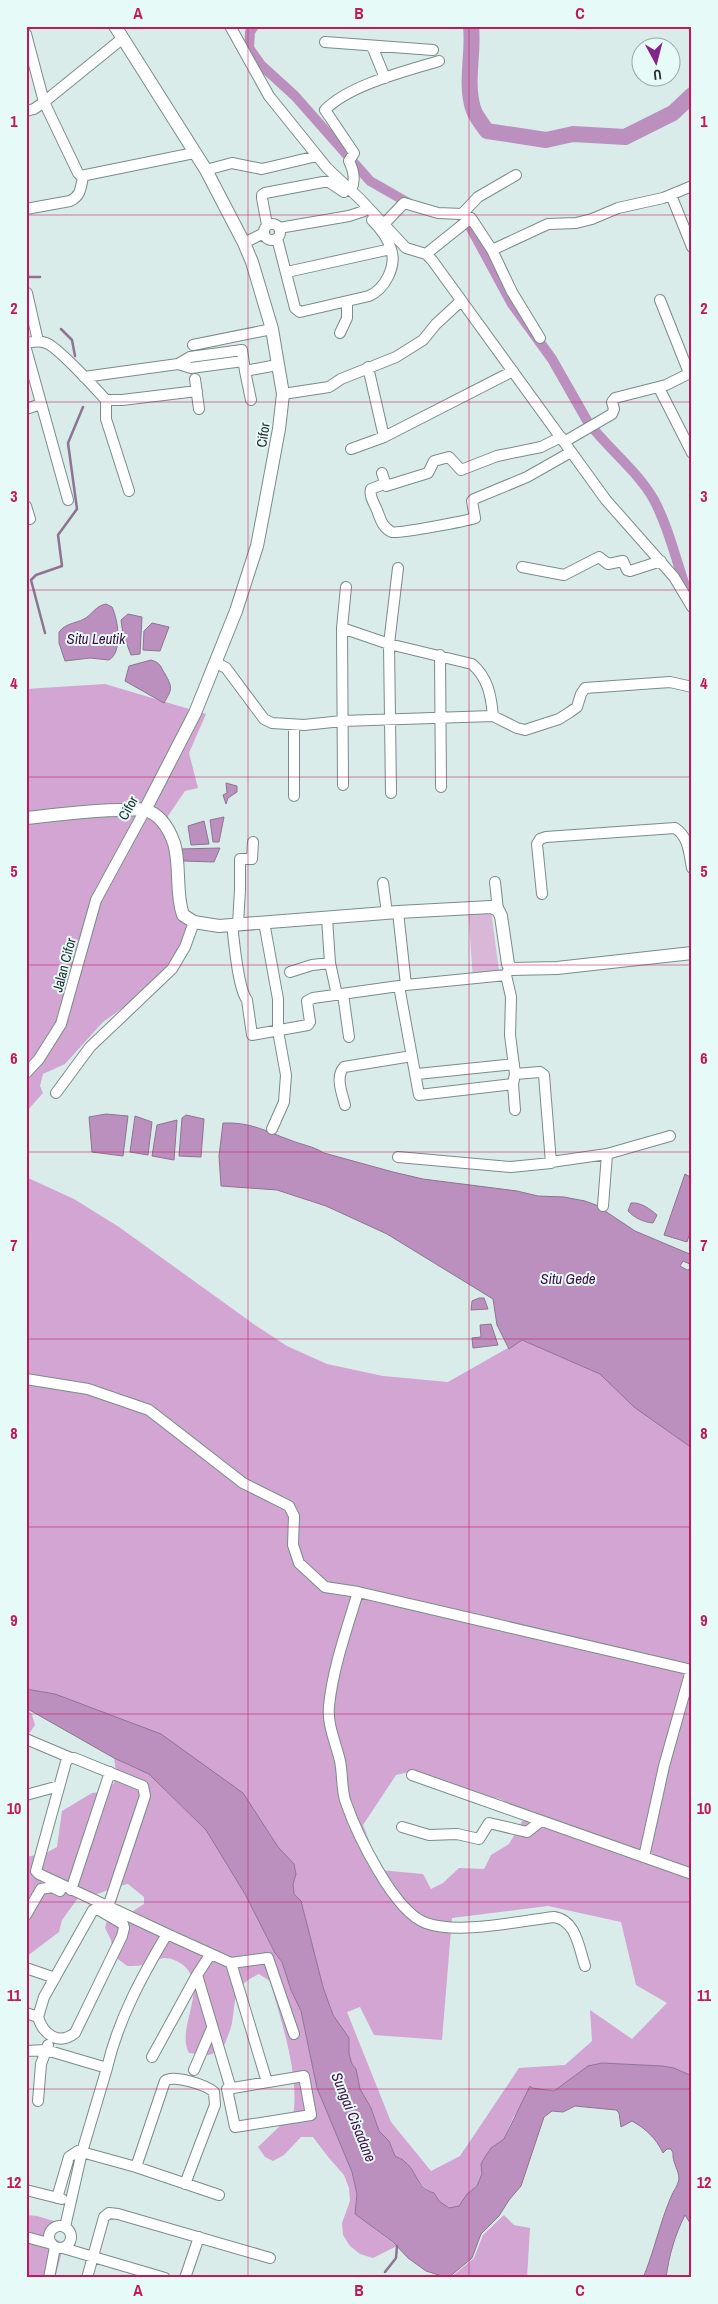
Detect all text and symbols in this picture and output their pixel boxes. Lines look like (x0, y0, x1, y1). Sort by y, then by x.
text: A (133, 2, 143, 24)
text: B (354, 2, 364, 24)
text: C (575, 2, 585, 24)
north arrow (630, 38, 680, 88)
text: U (652, 65, 663, 84)
text: 1 (10, 110, 18, 132)
text: 1 (700, 110, 708, 132)
text: 2 (10, 297, 18, 319)
text: 2 (700, 297, 708, 319)
street label: Cifor (252, 421, 274, 449)
text: 3 (10, 485, 18, 507)
text: 3 (700, 485, 708, 507)
water label: Situ Leutik (67, 628, 126, 649)
text: 4 (10, 672, 18, 694)
text: 4 (700, 672, 708, 694)
street label: Cifor (114, 793, 142, 823)
text: 5 (10, 860, 18, 882)
text: 5 (700, 860, 708, 882)
street label: Jalan Cifor (48, 936, 80, 994)
text: 6 (10, 1047, 18, 1069)
text: 6 (700, 1047, 708, 1069)
text: 7 (10, 1234, 18, 1256)
text: 7 (700, 1234, 708, 1256)
water label: Situ Gede (540, 1268, 596, 1289)
text: 8 (10, 1422, 18, 1444)
text: 8 (700, 1422, 708, 1444)
text: 9 (10, 1609, 18, 1631)
text: 9 (700, 1609, 708, 1631)
text: 10 (7, 1797, 21, 1819)
text: 10 (697, 1797, 711, 1819)
text: 11 (7, 1984, 22, 2006)
text: 11 (697, 1984, 712, 2006)
water label: Sungai Cisadane (326, 2069, 382, 2165)
text: 12 (7, 2171, 21, 2193)
text: 12 (697, 2171, 711, 2193)
text: A (133, 2279, 143, 2301)
text: B (354, 2279, 364, 2301)
text: C (575, 2279, 585, 2301)

